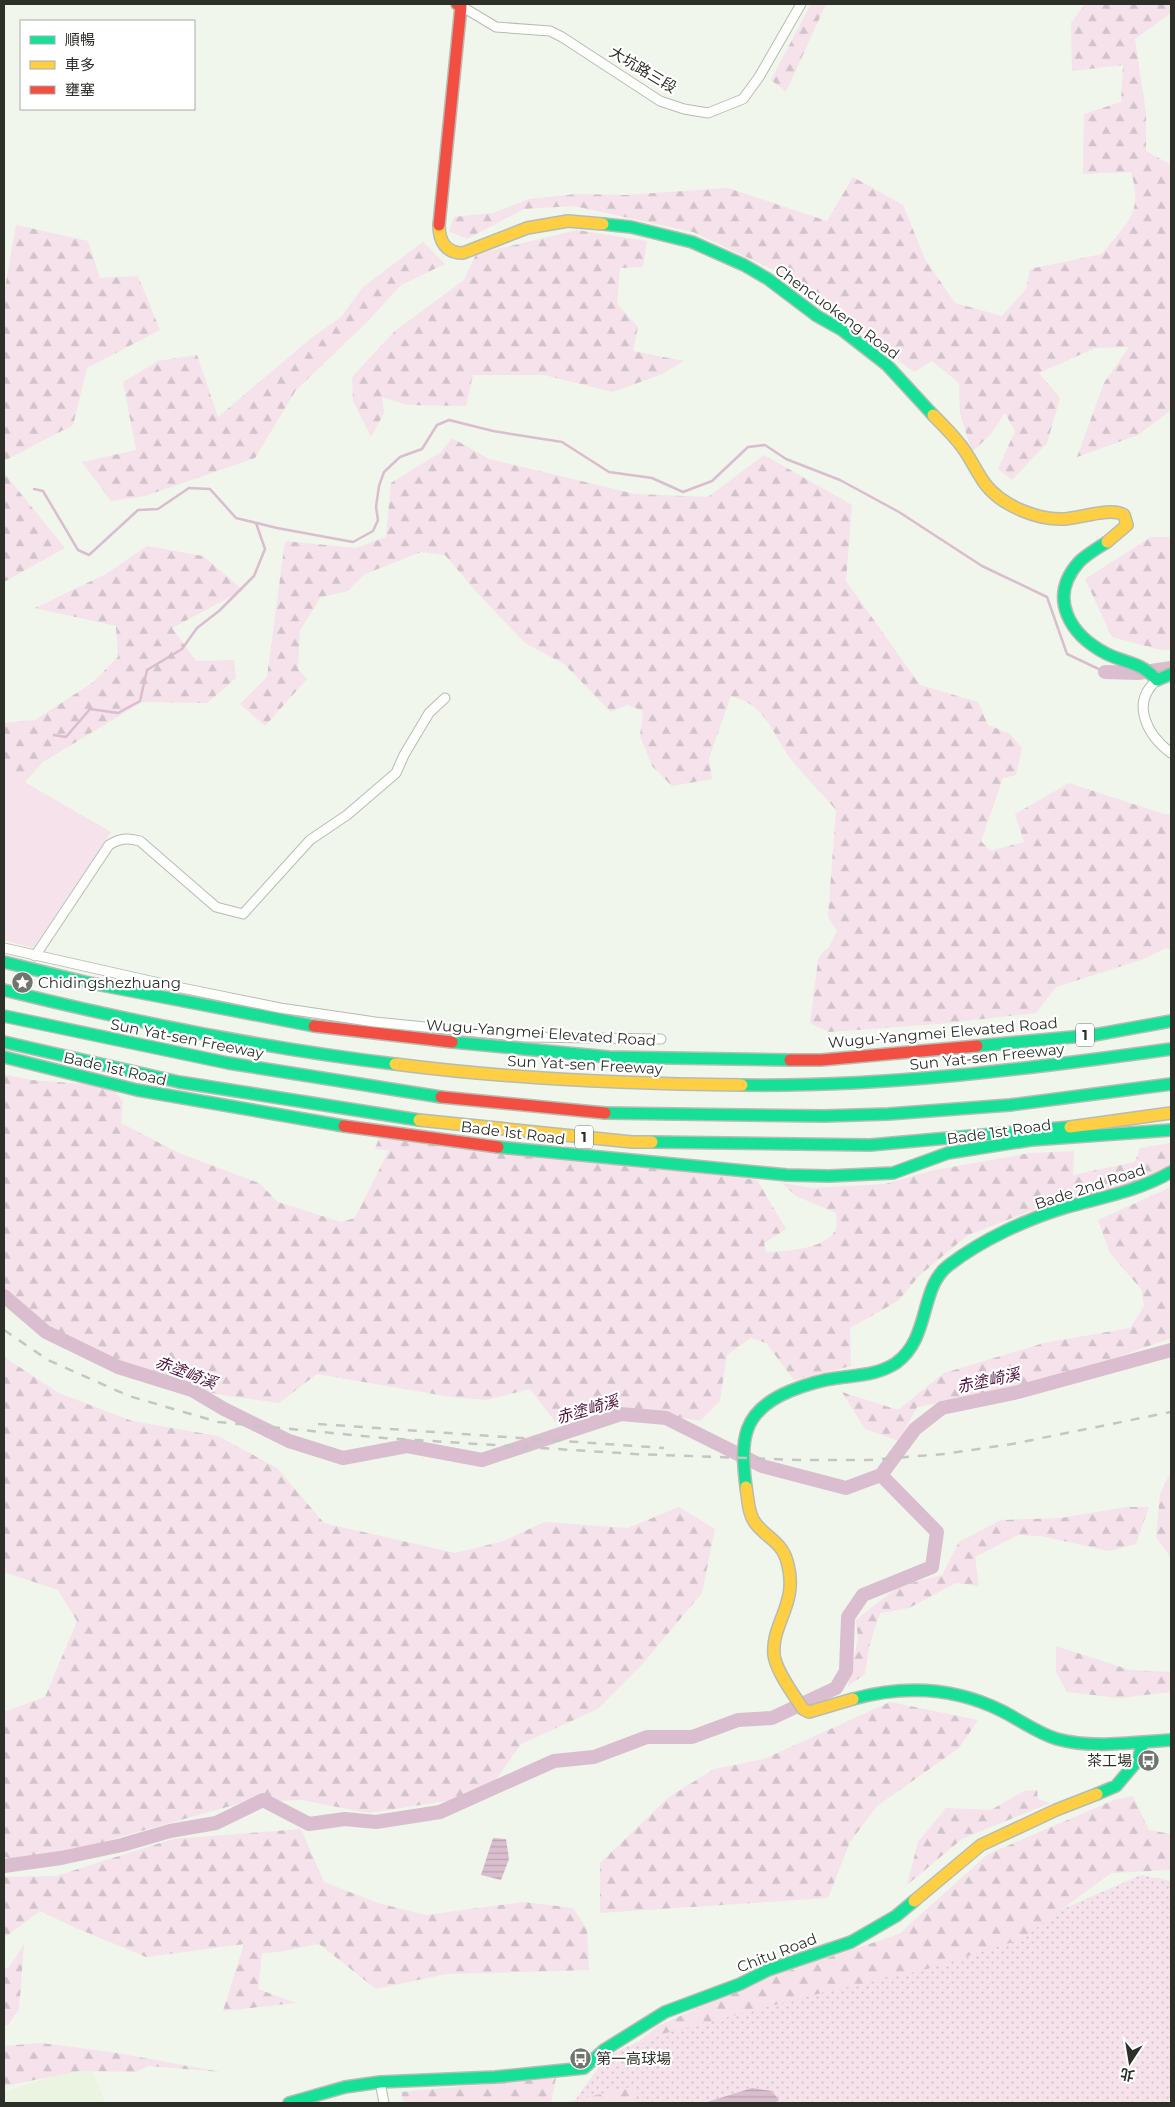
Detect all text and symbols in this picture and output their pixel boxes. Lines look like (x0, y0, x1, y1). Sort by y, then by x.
legend (20, 20, 195, 110)
text: 順暢 (65, 30, 95, 49)
street label: 大坑路三段 (606, 42, 680, 97)
text: 車多 (65, 55, 95, 74)
text: 壅塞 (65, 80, 95, 99)
street label: Chencuokeng Road (771, 260, 903, 363)
place icon: Chidingshezhuang (10, 971, 34, 995)
place label: Chidingshezhuang (38, 973, 181, 992)
street label: Wugu-Yangmei Elevated Road (827, 1013, 1059, 1052)
street label: Sun Yat-sen Freeway (109, 1014, 266, 1063)
street label: Wugu-Yangmei Elevated Road (425, 1015, 657, 1050)
road number: 1 (1076, 1024, 1094, 1046)
street label: Sun Yat-sen Freeway (909, 1039, 1066, 1074)
street label: Bade 1st Road (62, 1047, 169, 1090)
street label: Sun Yat-sen Freeway (507, 1051, 664, 1078)
street label: Bade 1st Road (945, 1115, 1052, 1148)
street label: Bade 1st Road (460, 1117, 566, 1148)
road number: 1 (575, 1126, 593, 1148)
street label: Bade 2nd Road (1032, 1160, 1148, 1213)
water label: 赤塗崎溪 (153, 1352, 221, 1394)
water label: 赤塗崎溪 (955, 1364, 1023, 1396)
water label: 赤塗崎溪 (554, 1391, 622, 1427)
bus stop icon: 茶工場 (1136, 1749, 1160, 1773)
place label: 茶工場 (1087, 1751, 1132, 1770)
street label: Chitu Road (734, 1929, 819, 1976)
north arrow (1105, 2037, 1155, 2087)
bus stop icon: 第一高球場 (568, 2047, 592, 2071)
place label: 第一高球場 (596, 2049, 671, 2068)
text: 北 (1119, 2064, 1136, 2085)

